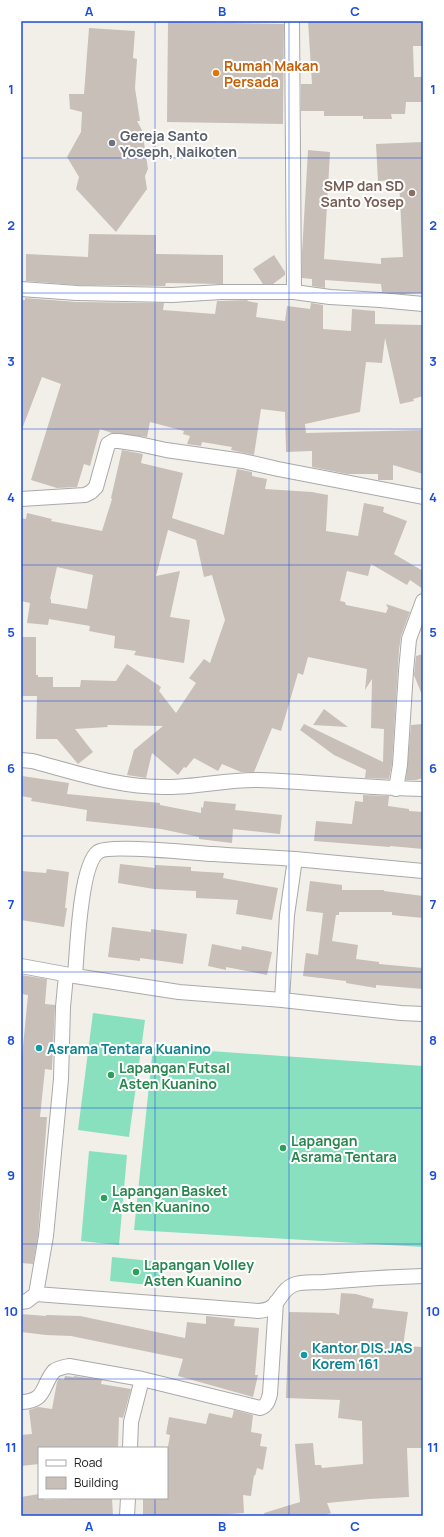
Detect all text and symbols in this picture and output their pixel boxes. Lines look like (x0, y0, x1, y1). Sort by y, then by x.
text: A (85, 2, 94, 20)
text: B (218, 2, 226, 20)
text: C (350, 2, 360, 20)
place label: Rumah Makan Persada (224, 56, 319, 91)
marker: Rumah Makan Persada (211, 68, 221, 78)
text: 1 (8, 80, 14, 98)
text: 1 (430, 80, 436, 98)
place label: Gereja Santo Yoseph, Naikoten (120, 126, 237, 161)
marker: Gereja Santo Yoseph, Naikoten (107, 138, 117, 148)
place label: SMP dan SD Santo Yosep (321, 176, 404, 211)
marker: SMP dan SD Santo Yosep (407, 188, 417, 198)
text: 2 (7, 216, 15, 234)
text: 2 (429, 216, 437, 234)
text: 3 (7, 352, 15, 370)
text: 3 (429, 352, 437, 370)
text: 4 (7, 488, 15, 506)
text: 4 (429, 488, 437, 506)
text: 5 (7, 623, 15, 641)
text: 5 (429, 623, 437, 641)
text: 6 (7, 759, 15, 777)
text: 6 (429, 759, 437, 777)
text: 7 (8, 895, 15, 913)
text: 7 (430, 895, 437, 913)
text: 8 (7, 1031, 15, 1049)
text: 8 (429, 1031, 437, 1049)
place label: Asrama Tentara Kuanino (47, 1039, 211, 1058)
marker: Asrama Tentara Kuanino (34, 1043, 44, 1053)
place label: Lapangan Futsal Asten Kuanino (119, 1058, 230, 1093)
marker: Lapangan Futsal Asten Kuanino (106, 1070, 116, 1080)
place label: Lapangan Asrama Tentara (291, 1131, 397, 1166)
marker: Lapangan Asrama Tentara (278, 1143, 288, 1153)
text: 9 (7, 1166, 15, 1184)
text: 9 (429, 1166, 437, 1184)
place label: Lapangan Basket Asten Kuanino (112, 1181, 228, 1216)
marker: Lapangan Basket Asten Kuanino (99, 1193, 109, 1203)
place label: Lapangan Volley Asten Kuanino (144, 1255, 254, 1290)
marker: Lapangan Volley Asten Kuanino (131, 1267, 141, 1277)
text: 10 (4, 1302, 18, 1320)
text: 10 (426, 1302, 440, 1320)
place label: Kantor DIS.JAS Korem 161 (312, 1338, 412, 1373)
marker: Kantor DIS.JAS Korem 161 (299, 1350, 309, 1360)
text: 11 (5, 1438, 17, 1456)
text: 11 (427, 1438, 439, 1456)
legend (38, 1447, 168, 1499)
text: Road (74, 1454, 102, 1471)
text: Building (74, 1474, 118, 1491)
text: A (85, 1517, 94, 1535)
text: B (218, 1517, 226, 1535)
text: C (350, 1517, 360, 1535)

